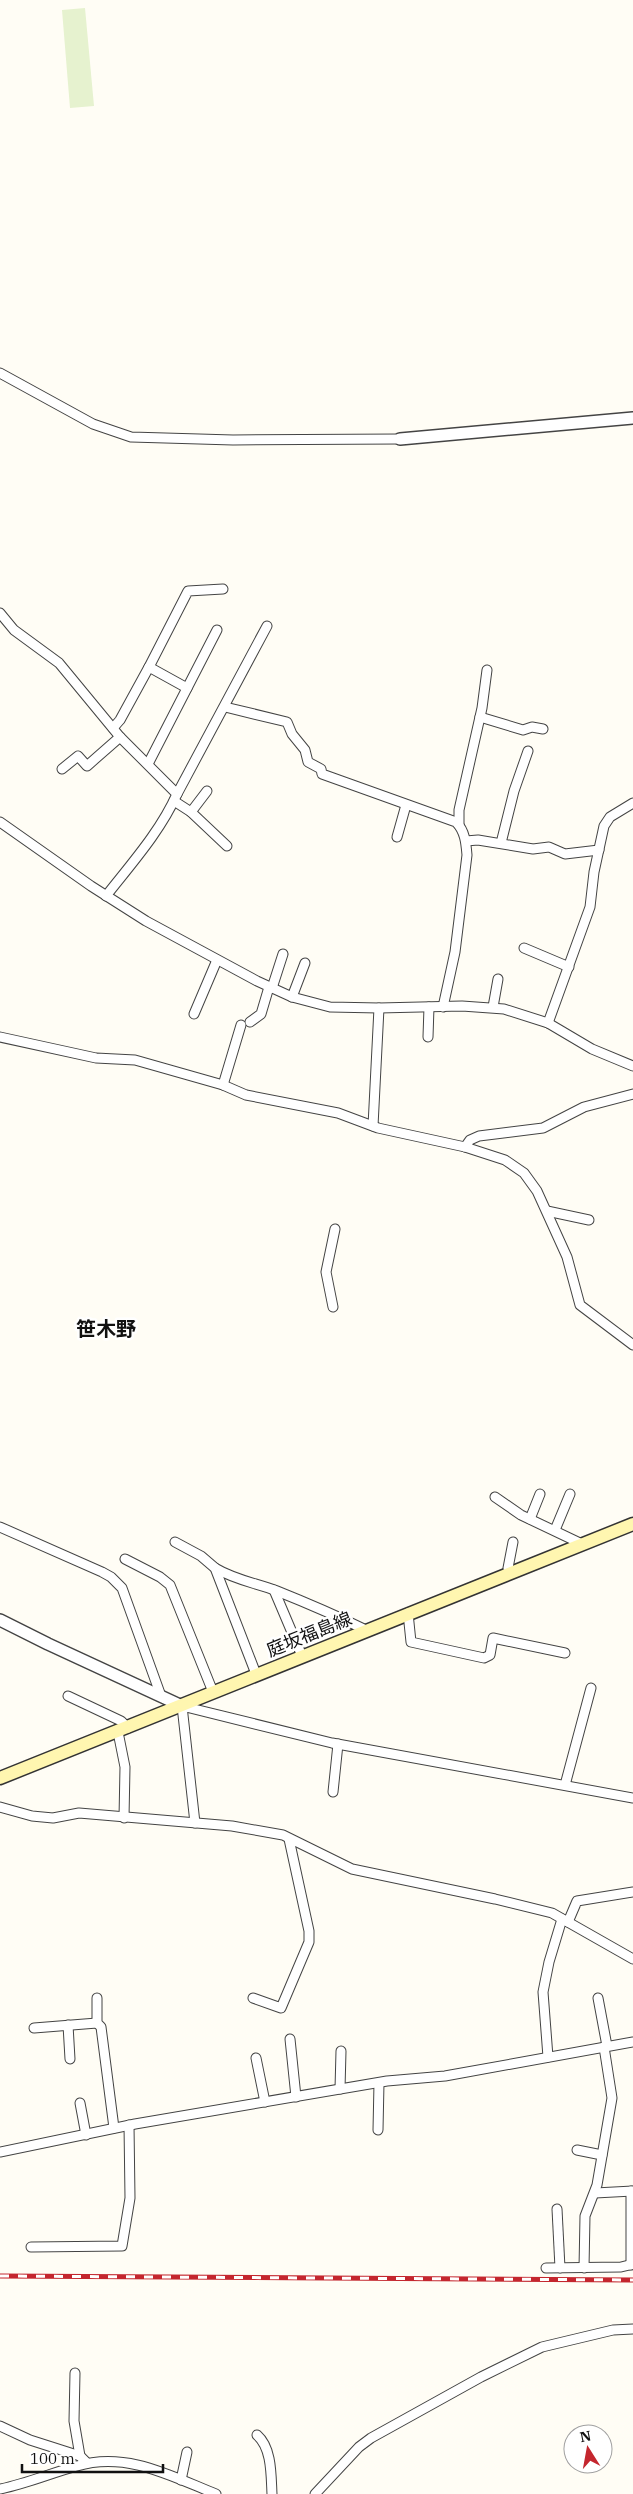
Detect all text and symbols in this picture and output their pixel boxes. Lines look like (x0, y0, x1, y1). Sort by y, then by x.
district label: 笹木野 (76, 1315, 136, 1342)
street label: 庭坂福島線 (263, 1606, 355, 1662)
north arrow (563, 2424, 613, 2474)
text: N (578, 2426, 593, 2446)
scale bar (22, 2442, 164, 2474)
text: 100 m (30, 2449, 75, 2468)

